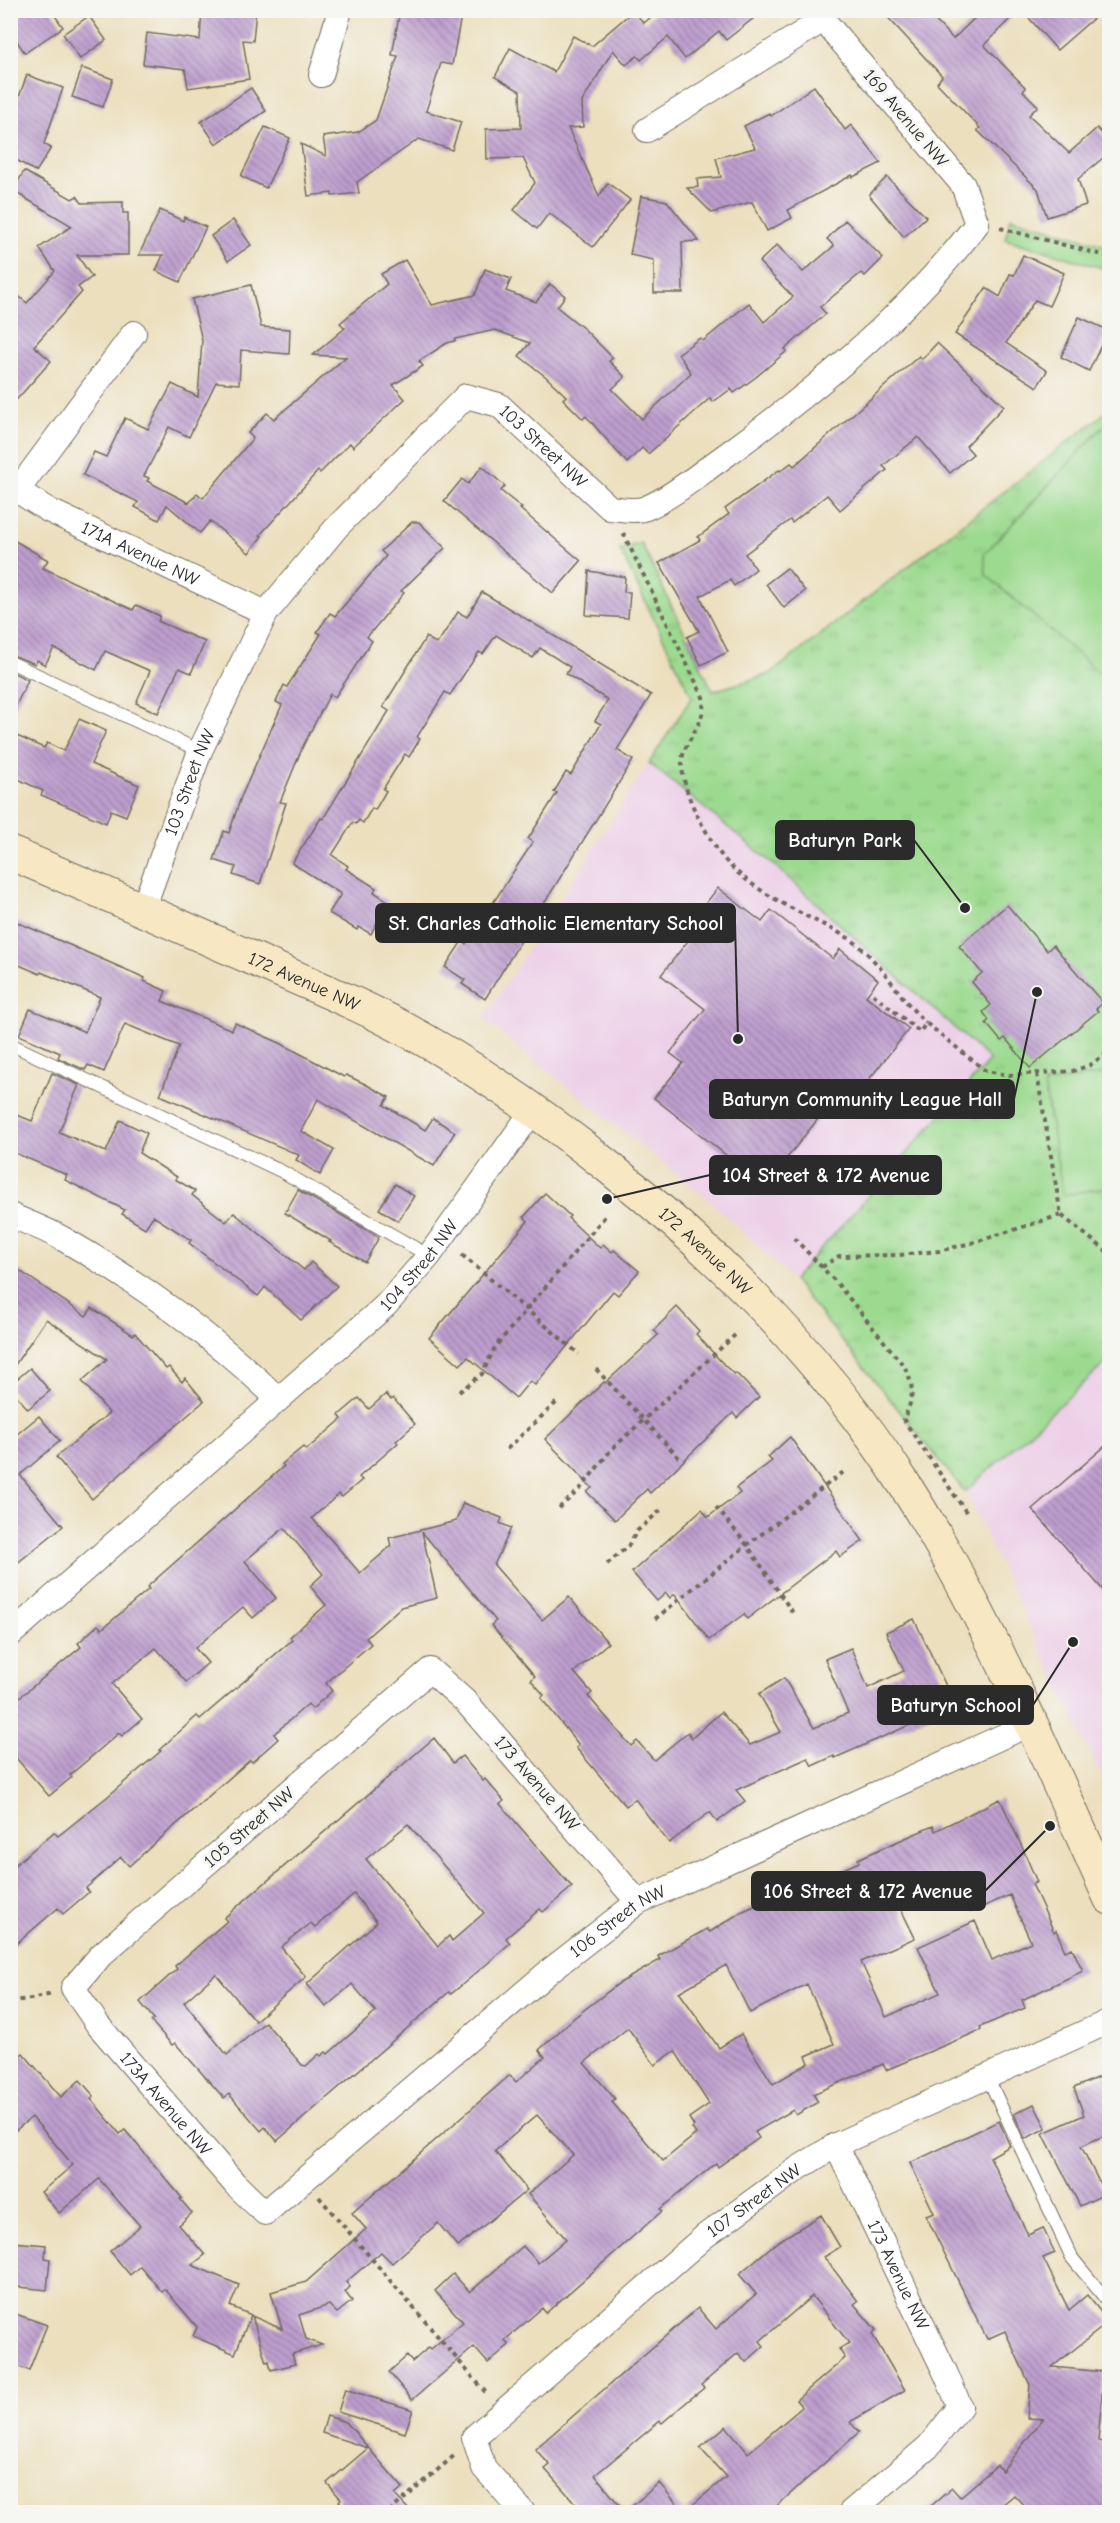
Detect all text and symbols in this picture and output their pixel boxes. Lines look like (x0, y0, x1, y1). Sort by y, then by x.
street label: 169 Avenue NW (859, 65, 953, 172)
street label: 103 Street NW (495, 401, 591, 493)
street label: 171A Avenue NW (78, 517, 203, 591)
street label: 103 Street NW (160, 726, 220, 838)
callout: Baturyn Park (776, 821, 914, 859)
text: Baturyn Park (788, 829, 902, 852)
callout: St. Charles Catholic Elementary School (376, 904, 735, 942)
text: St. Charles Catholic Elementary School (389, 912, 723, 935)
street label: 172 Avenue NW (245, 948, 363, 1016)
callout: Baturyn Community League Hall (710, 1080, 1014, 1118)
text: Baturyn Community League Hall (722, 1088, 1002, 1111)
callout: 104 Street & 172 Avenue (710, 1156, 941, 1194)
text: 104 Street & 172 Avenue (722, 1164, 930, 1187)
street label: 172 Avenue NW (654, 1203, 756, 1300)
street label: 104 Street NW (376, 1215, 463, 1315)
callout: Baturyn School (878, 1686, 1033, 1724)
text: Baturyn School (891, 1694, 1021, 1717)
street label: 173 Avenue NW (490, 1732, 584, 1835)
street label: 105 Street NW (200, 1782, 299, 1872)
callout: 106 Street & 172 Avenue (752, 1872, 985, 1910)
text: 106 Street & 172 Avenue (764, 1880, 973, 1903)
street label: 106 Street NW (566, 1881, 669, 1962)
street label: 173A Avenue NW (115, 2048, 216, 2160)
street label: 107 Street NW (703, 2159, 806, 2242)
street label: 173 Avenue NW (863, 2217, 933, 2334)

